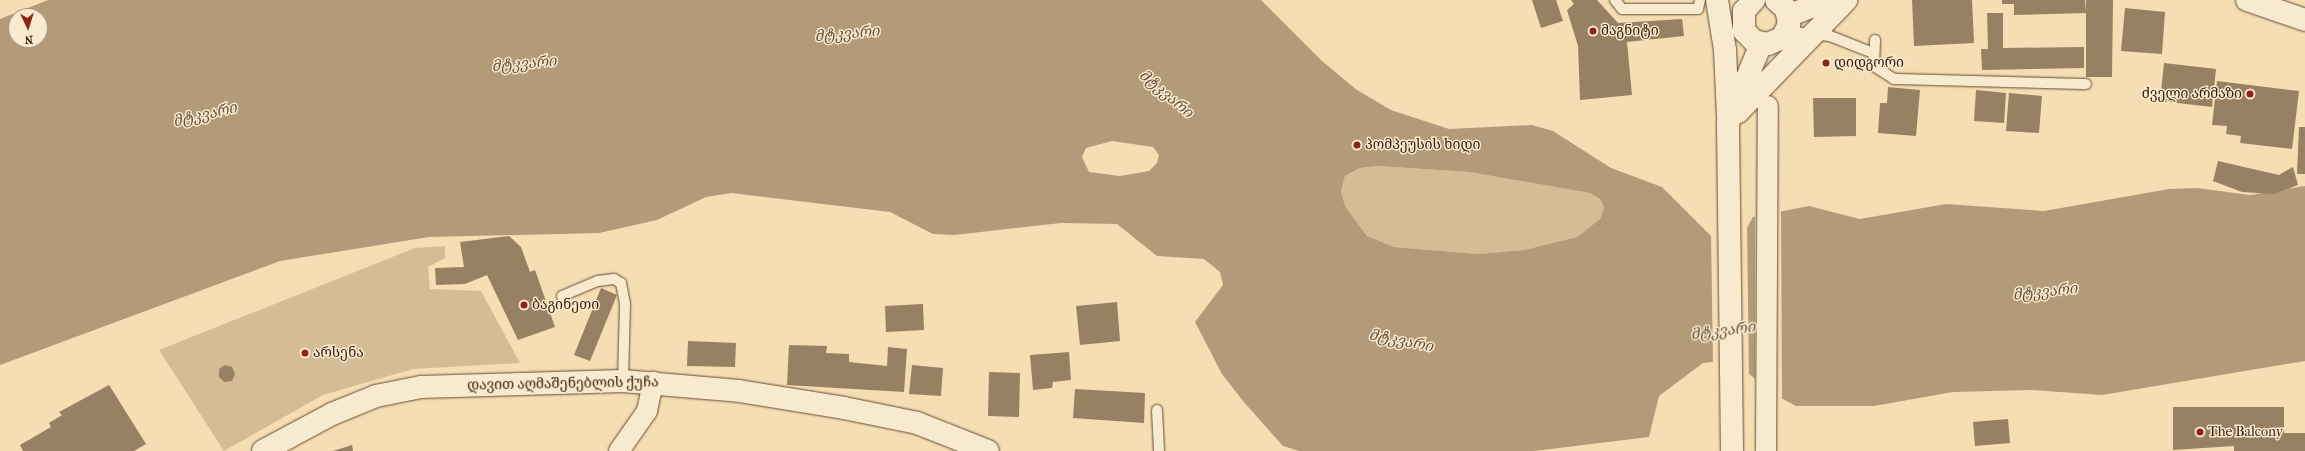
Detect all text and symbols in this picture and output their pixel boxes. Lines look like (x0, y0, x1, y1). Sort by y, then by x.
north arrow (8, 8, 48, 48)
water label: მტკვარი (814, 22, 880, 46)
place label: მაგნიტი (1601, 23, 1659, 39)
marker: მაგნიტი (1588, 26, 1598, 36)
text: N (24, 33, 33, 46)
water label: მტკვარი (491, 52, 557, 76)
place label: დიდგორი (1834, 55, 1904, 71)
marker: დიდგორი (1821, 58, 1831, 68)
water label: მტკვარი (1135, 66, 1197, 122)
place label: ძველი არმაზი (2142, 86, 2242, 102)
marker: ძველი არმაზი (2245, 89, 2255, 99)
water label: მტკვარი (171, 99, 239, 131)
place label: პომპეუსის ხიდი (1365, 137, 1480, 153)
marker: პომპეუსის ხიდი (1352, 140, 1362, 150)
water label: მტკვარი (2012, 280, 2078, 304)
place label: ბაგინეთი (532, 297, 599, 313)
marker: ბაგინეთი (519, 300, 529, 310)
water label: მტკვარი (1690, 318, 1756, 344)
water label: მტკვარი (1367, 326, 1435, 356)
place label: არსენა (313, 345, 364, 361)
marker: არსენა (300, 348, 310, 358)
street label: დავით აღმაშენებლის ქუჩა (467, 374, 659, 394)
place label: The Balcony (2208, 424, 2283, 440)
marker: The Balcony (2195, 427, 2205, 437)

